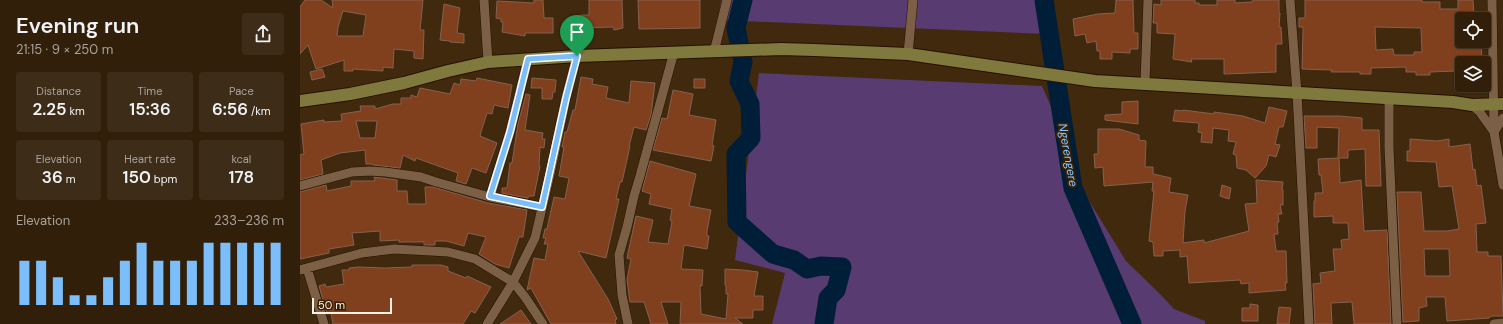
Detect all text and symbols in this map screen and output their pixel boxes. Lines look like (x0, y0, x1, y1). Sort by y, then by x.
text: Evening run (16, 11, 139, 40)
map controls (1455, 12, 1491, 92)
button: locate (1455, 12, 1491, 48)
button: share (242, 13, 284, 55)
pin (560, 15, 594, 56)
icon: arrive (566, 21, 588, 43)
text: 21:15 · 9 × 250 m (16, 41, 113, 58)
button: layers (1455, 56, 1491, 92)
text: Distance (36, 84, 81, 98)
text: Time (138, 84, 162, 98)
text: Pace (229, 84, 254, 98)
text: 2.25 (32, 98, 67, 120)
text: 15:36 (129, 98, 171, 120)
text: 6:56 (212, 98, 248, 120)
text: km (67, 104, 85, 118)
text: /km (248, 104, 271, 118)
water label: Ngerengere (1055, 122, 1081, 188)
text: Elevation (36, 152, 82, 166)
text: Heart rate (124, 152, 176, 166)
text: kcal (231, 152, 251, 166)
text: 36 (42, 166, 63, 188)
text: 150 (123, 166, 151, 188)
text: 178 (229, 166, 254, 188)
text: m (63, 172, 76, 186)
text: bpm (151, 172, 177, 186)
text: Elevation (16, 212, 70, 229)
text: 233–236 m (214, 212, 284, 229)
scale bar (312, 296, 392, 315)
text: 50 m (318, 298, 345, 312)

